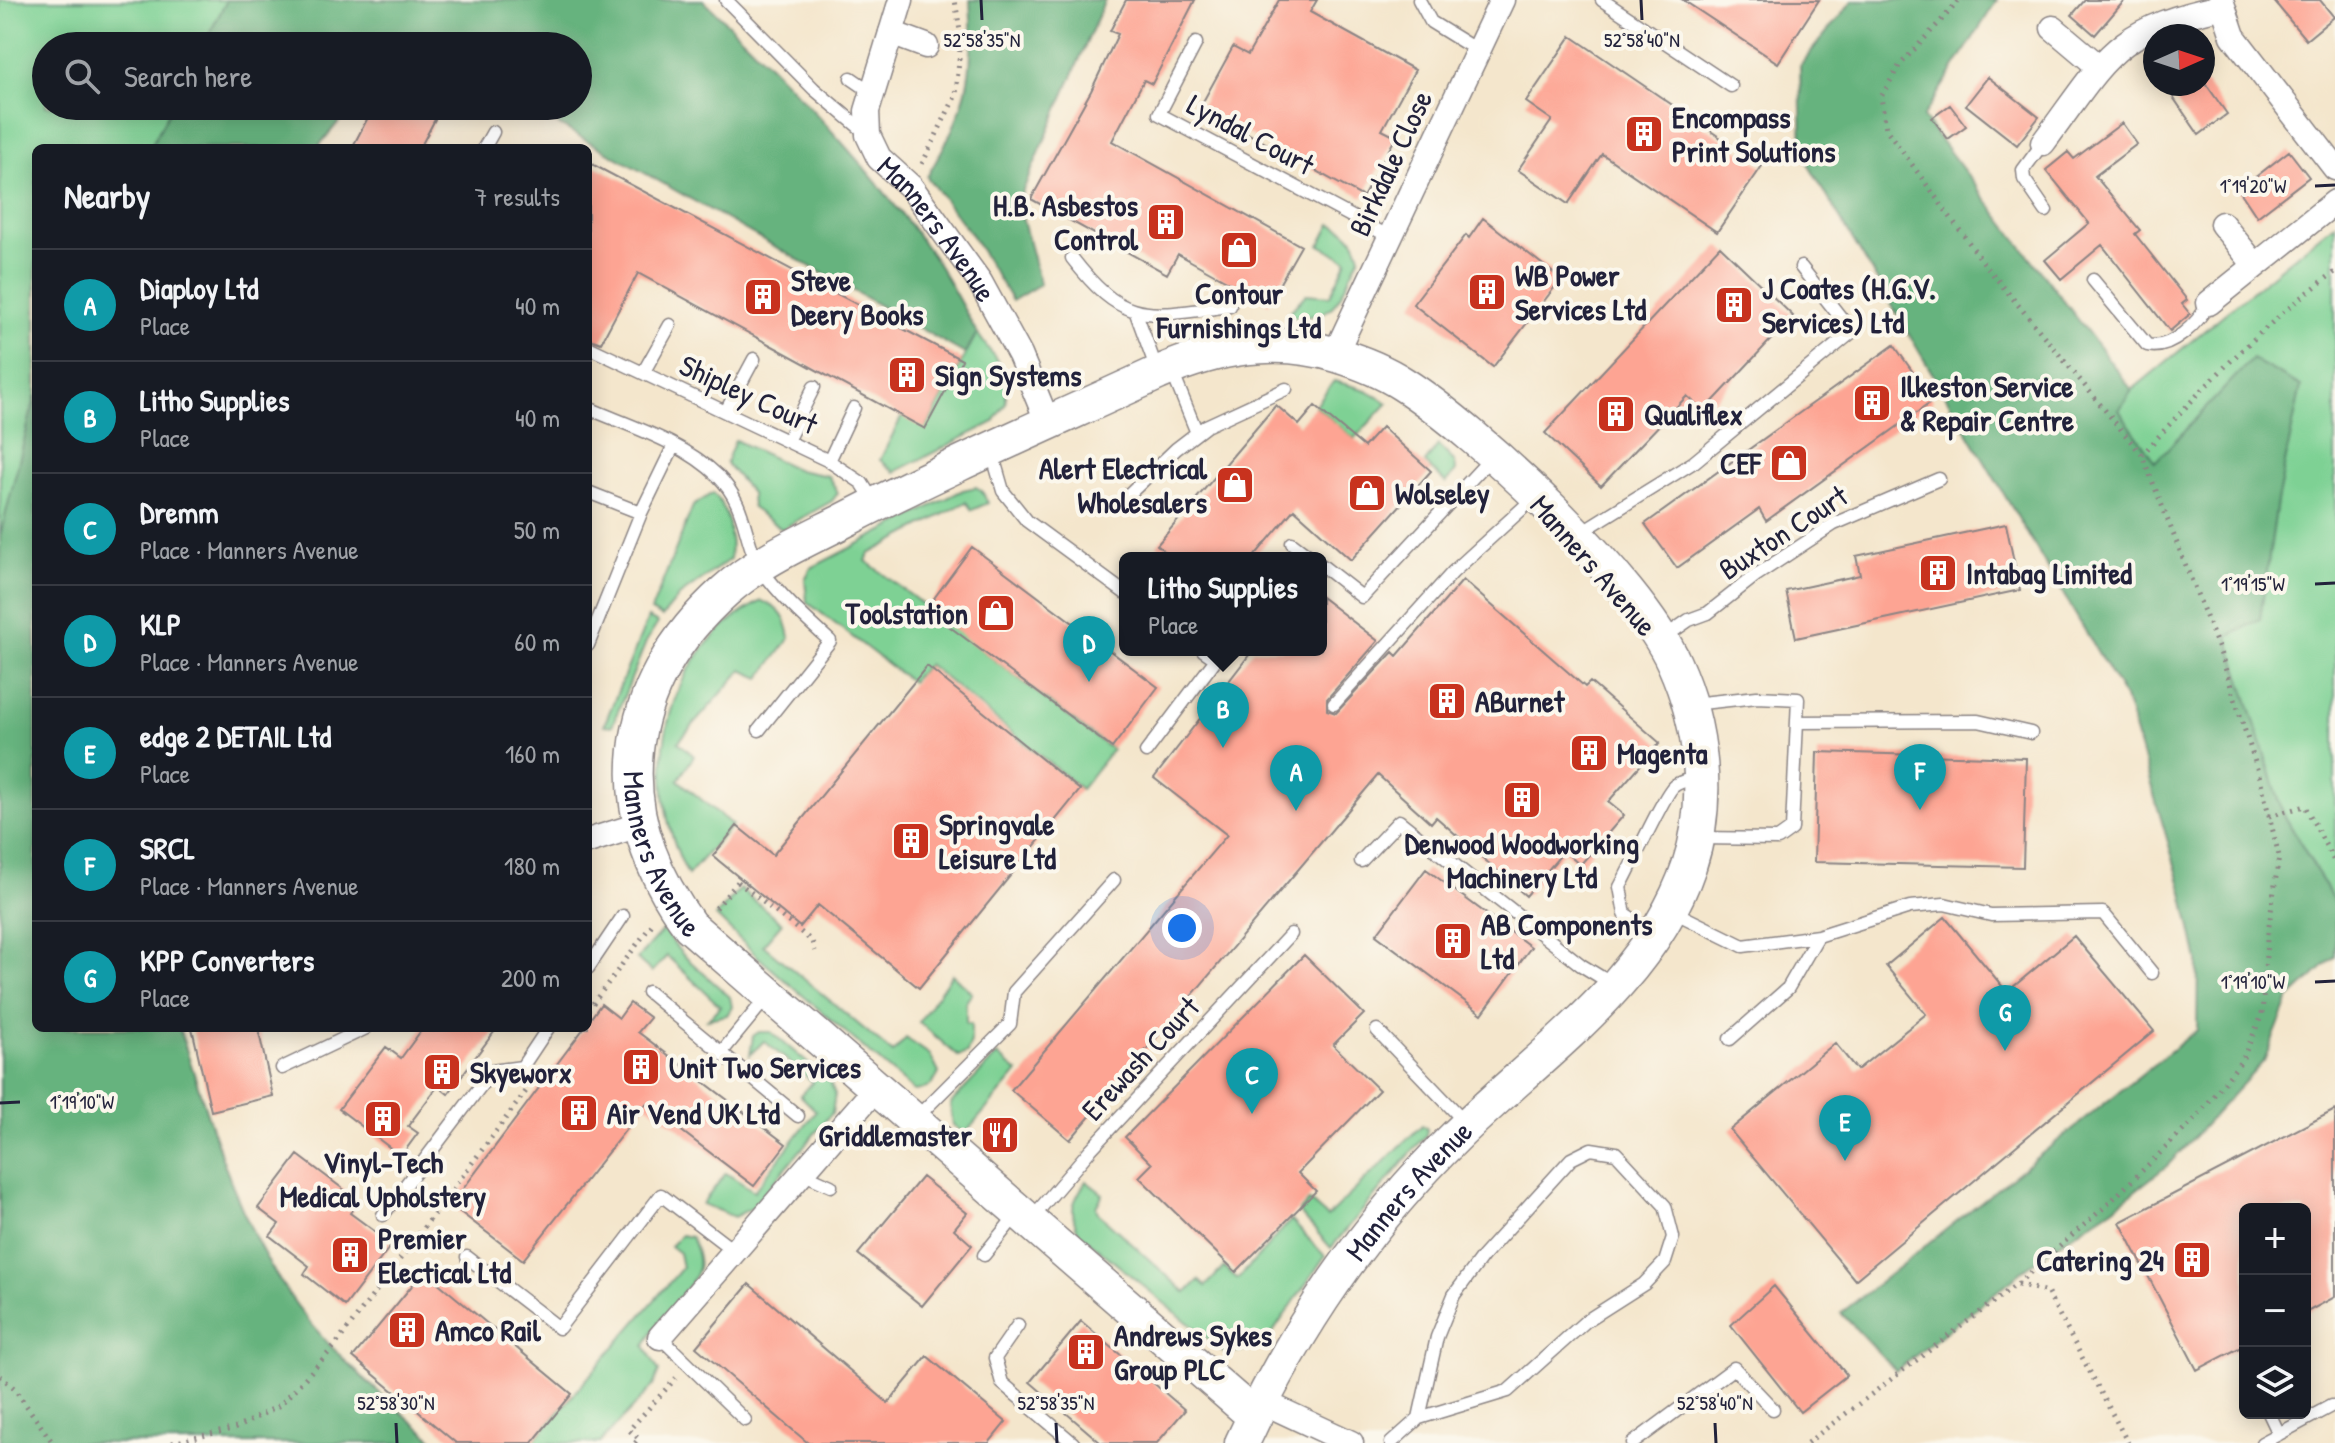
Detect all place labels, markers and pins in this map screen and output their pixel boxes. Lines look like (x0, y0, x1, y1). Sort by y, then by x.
place label: Encompass Print Solutions (1672, 97, 1836, 171)
building icon: Encompass Print Solutions (1623, 113, 1665, 155)
place label: H.B. Asbestos Control (993, 185, 1139, 259)
building icon: H.B. Asbestos Control (1145, 201, 1187, 243)
shop icon: Contour Furnishings Ltd (1218, 229, 1260, 271)
place label: WB Power Services Ltd (1515, 255, 1646, 329)
place label: Steve Deery Books (791, 260, 924, 335)
place label: J Coates (H.G.V. Services) Ltd (1762, 268, 1936, 342)
building icon: WB Power Services Ltd (1466, 271, 1508, 313)
place label: Contour Furnishings Ltd (1156, 273, 1322, 348)
building icon: Steve Deery Books (742, 276, 784, 318)
building icon: J Coates (H.G.V. Services) Ltd (1713, 284, 1755, 326)
building icon: Sign Systems (886, 354, 928, 396)
place label: Sign Systems (935, 355, 1082, 396)
place label: Ilkeston Service & Repair Centre (1900, 366, 2074, 441)
building icon: Ilkeston Service & Repair Centre (1851, 382, 1893, 424)
building icon: Qualiflex (1595, 393, 1637, 435)
place label: Qualiflex (1644, 394, 1743, 434)
shop icon: CEF (1768, 442, 1810, 484)
place label: CEF (1720, 443, 1763, 483)
place label: Alert Electrical Wholesalers (1039, 448, 1208, 522)
shop icon: Alert Electrical Wholesalers (1214, 464, 1256, 506)
shop icon: Wolseley (1346, 472, 1388, 514)
place label: Wolseley (1395, 473, 1490, 514)
building icon: Intabag Limited (1917, 552, 1959, 594)
place label: Intabag Limited (1966, 553, 2132, 594)
shop icon: Toolstation (975, 592, 1017, 634)
place label: Toolstation (844, 593, 968, 633)
pin: D (1063, 616, 1115, 682)
building icon: ABurnet (1426, 680, 1468, 722)
place label: ABurnet (1475, 681, 1566, 721)
pin: B (1197, 682, 1249, 748)
building icon: Magenta (1568, 732, 1610, 774)
place label: Magenta (1617, 733, 1708, 774)
pin: F (1894, 744, 1946, 810)
pin: A (1270, 745, 1322, 811)
building icon: Denwood Woodworking Machinery Ltd (1501, 779, 1543, 821)
place label: Springvale Leisure Ltd (939, 804, 1056, 878)
building icon: Springvale Leisure Ltd (890, 820, 932, 862)
place label: Denwood Woodworking Machinery Ltd (1405, 823, 1639, 898)
place label: AB Components Ltd (1481, 904, 1653, 978)
building icon: AB Components Ltd (1432, 920, 1474, 962)
pin: G (1979, 985, 2031, 1051)
building icon: Unit Two Services (620, 1046, 662, 1088)
place label: Unit Two Services (669, 1047, 861, 1087)
pin: C (1226, 1048, 1278, 1114)
building icon: Skyeworx (421, 1051, 463, 1093)
place label: Skyeworx (470, 1052, 572, 1093)
building icon: Air Vend UK Ltd (558, 1092, 600, 1134)
place label: Air Vend UK Ltd (607, 1093, 780, 1133)
pin: E (1819, 1095, 1871, 1161)
building icon: Vinyl-Tech Medical Upholstery (362, 1098, 404, 1140)
restaurant icon: Griddlemaster (979, 1114, 1021, 1156)
place label: Griddlemaster (818, 1115, 972, 1155)
place label: Vinyl-Tech Medical Upholstery (280, 1142, 487, 1217)
place label: Premier Electical Ltd (378, 1218, 512, 1292)
building icon: Premier Electical Ltd (329, 1234, 371, 1276)
building icon: Catering 24 (2171, 1239, 2213, 1281)
place label: Catering 24 (2036, 1240, 2164, 1281)
building icon: Amco Rail (386, 1309, 428, 1351)
place label: Amco Rail (435, 1310, 542, 1350)
place label: Andrews Sykes Group PLC (1114, 1315, 1273, 1390)
building icon: Andrews Sykes Group PLC (1065, 1331, 1107, 1373)

